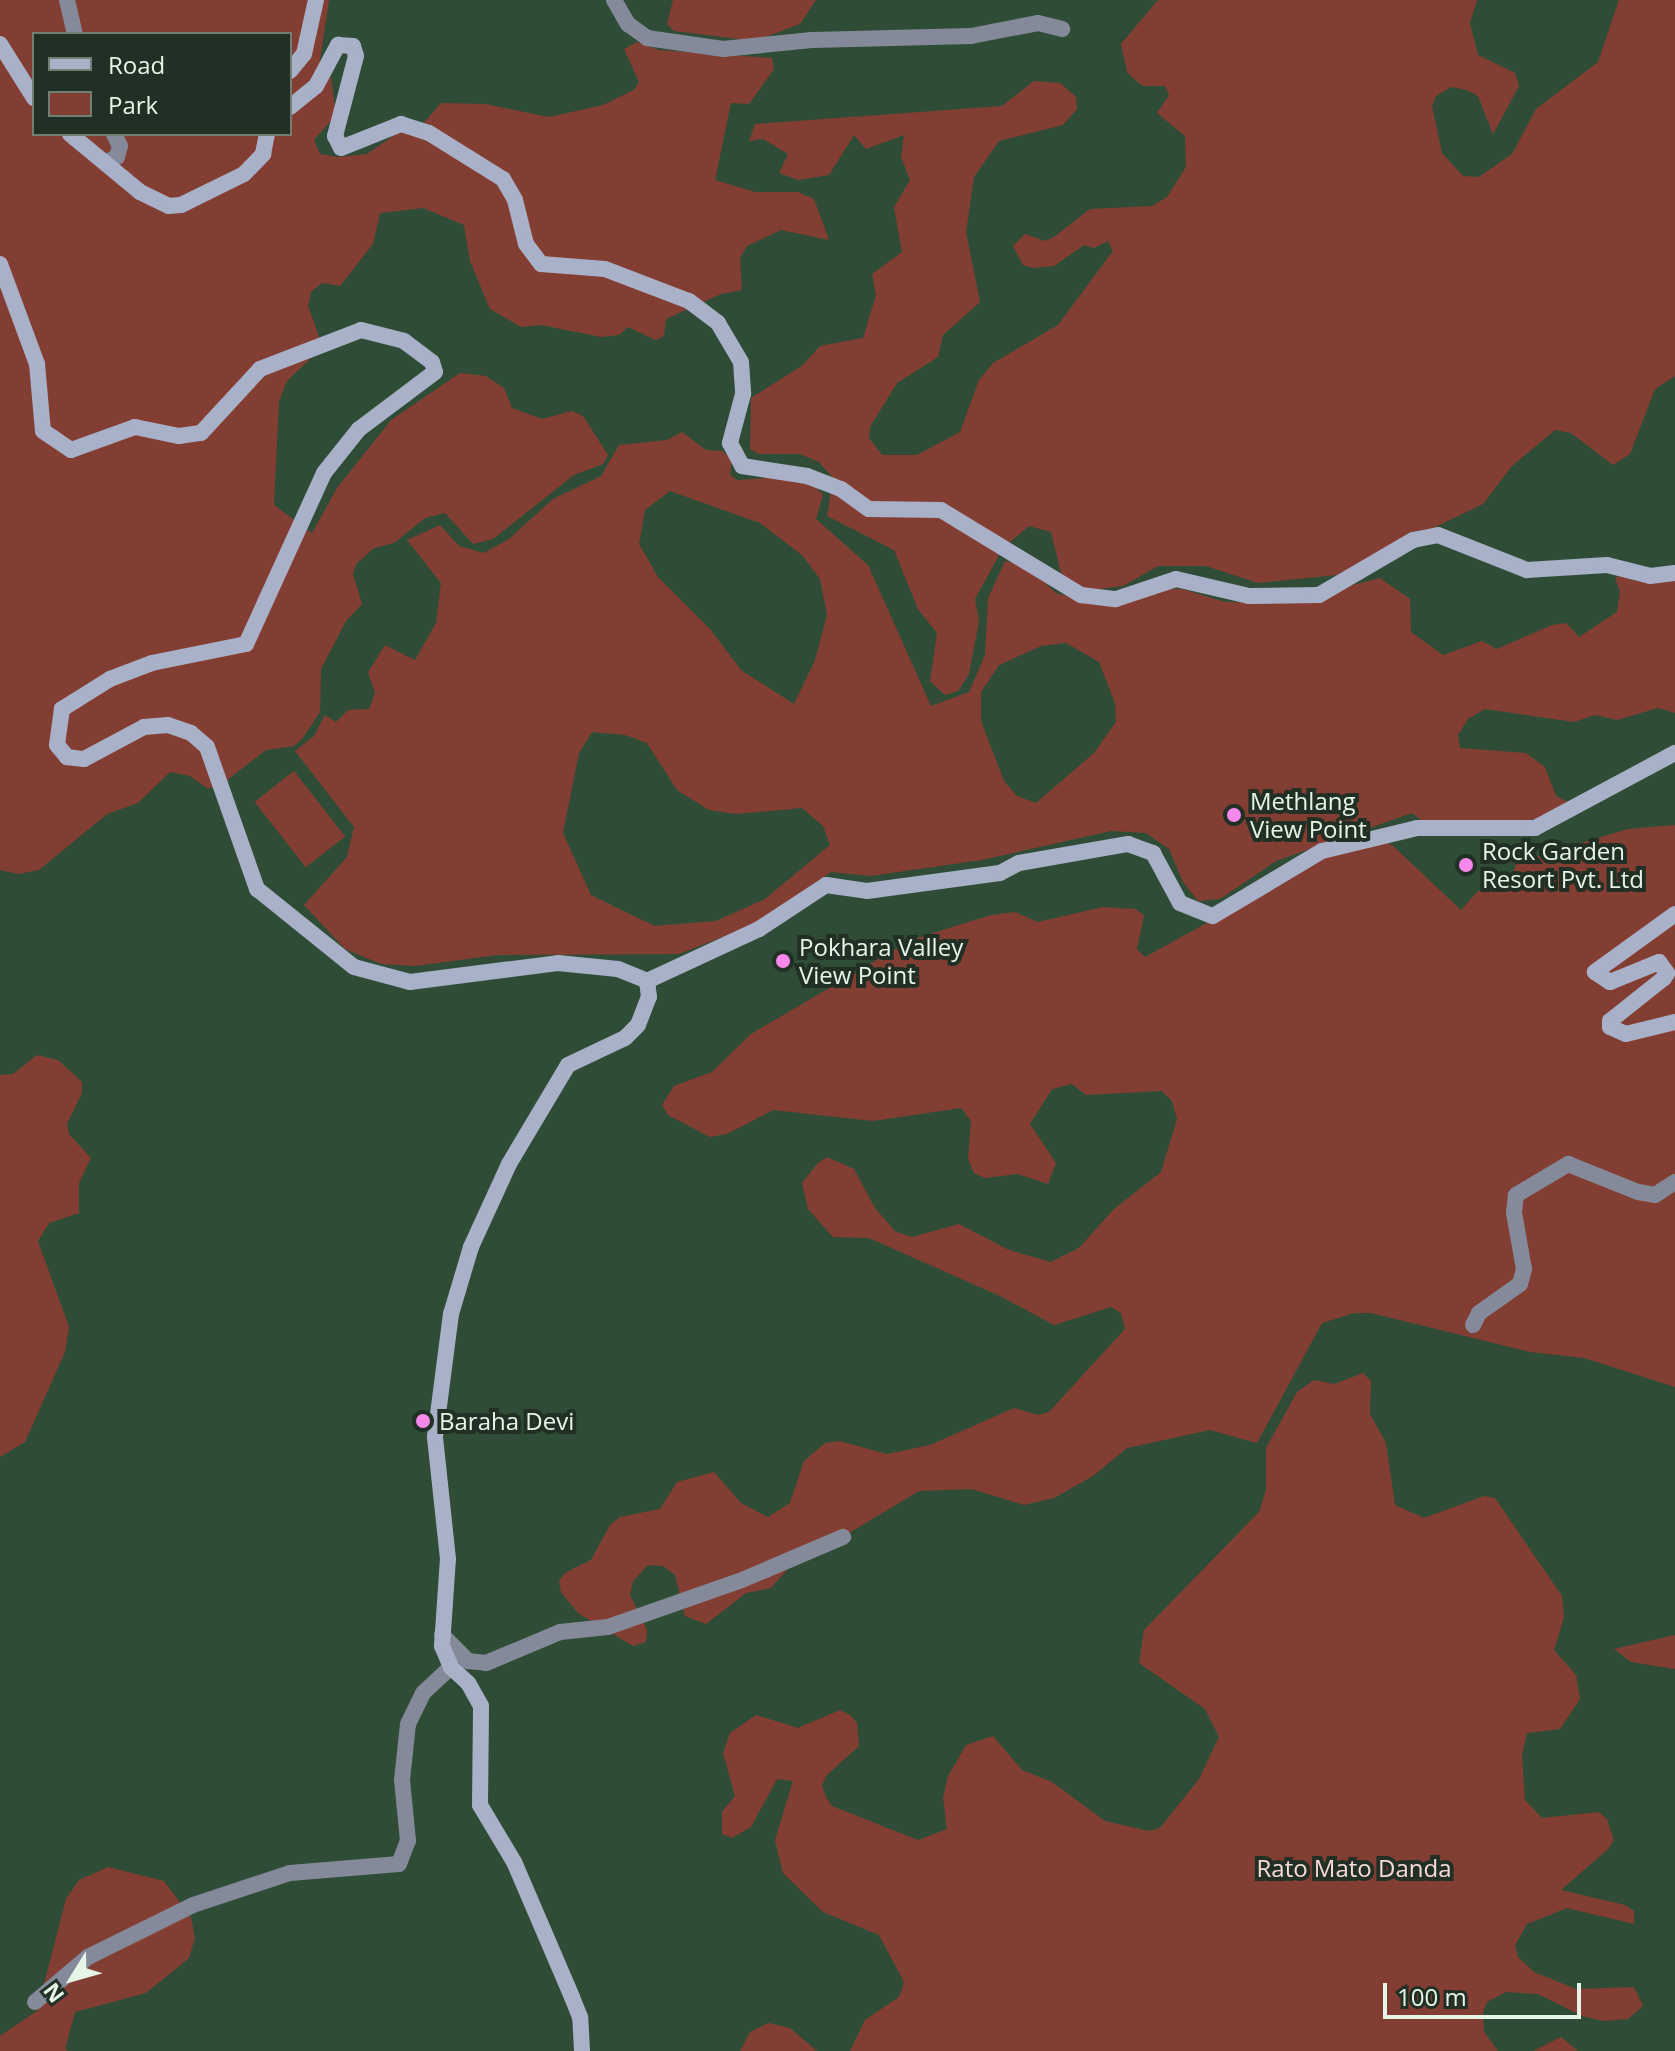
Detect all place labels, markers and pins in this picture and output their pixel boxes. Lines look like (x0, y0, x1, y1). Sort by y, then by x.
place label: Methlang View Point (1250, 787, 1367, 843)
marker: Methlang View Point (1225, 806, 1243, 824)
place label: Rock Garden Resort Pvt. Ltd (1482, 837, 1644, 893)
marker: Rock Garden Resort Pvt. Ltd (1457, 856, 1475, 874)
place label: Pokhara Valley View Point (799, 933, 963, 989)
marker: Pokhara Valley View Point (774, 952, 792, 970)
place label: Baraha Devi (439, 1407, 574, 1435)
marker: Baraha Devi (414, 1412, 432, 1430)

